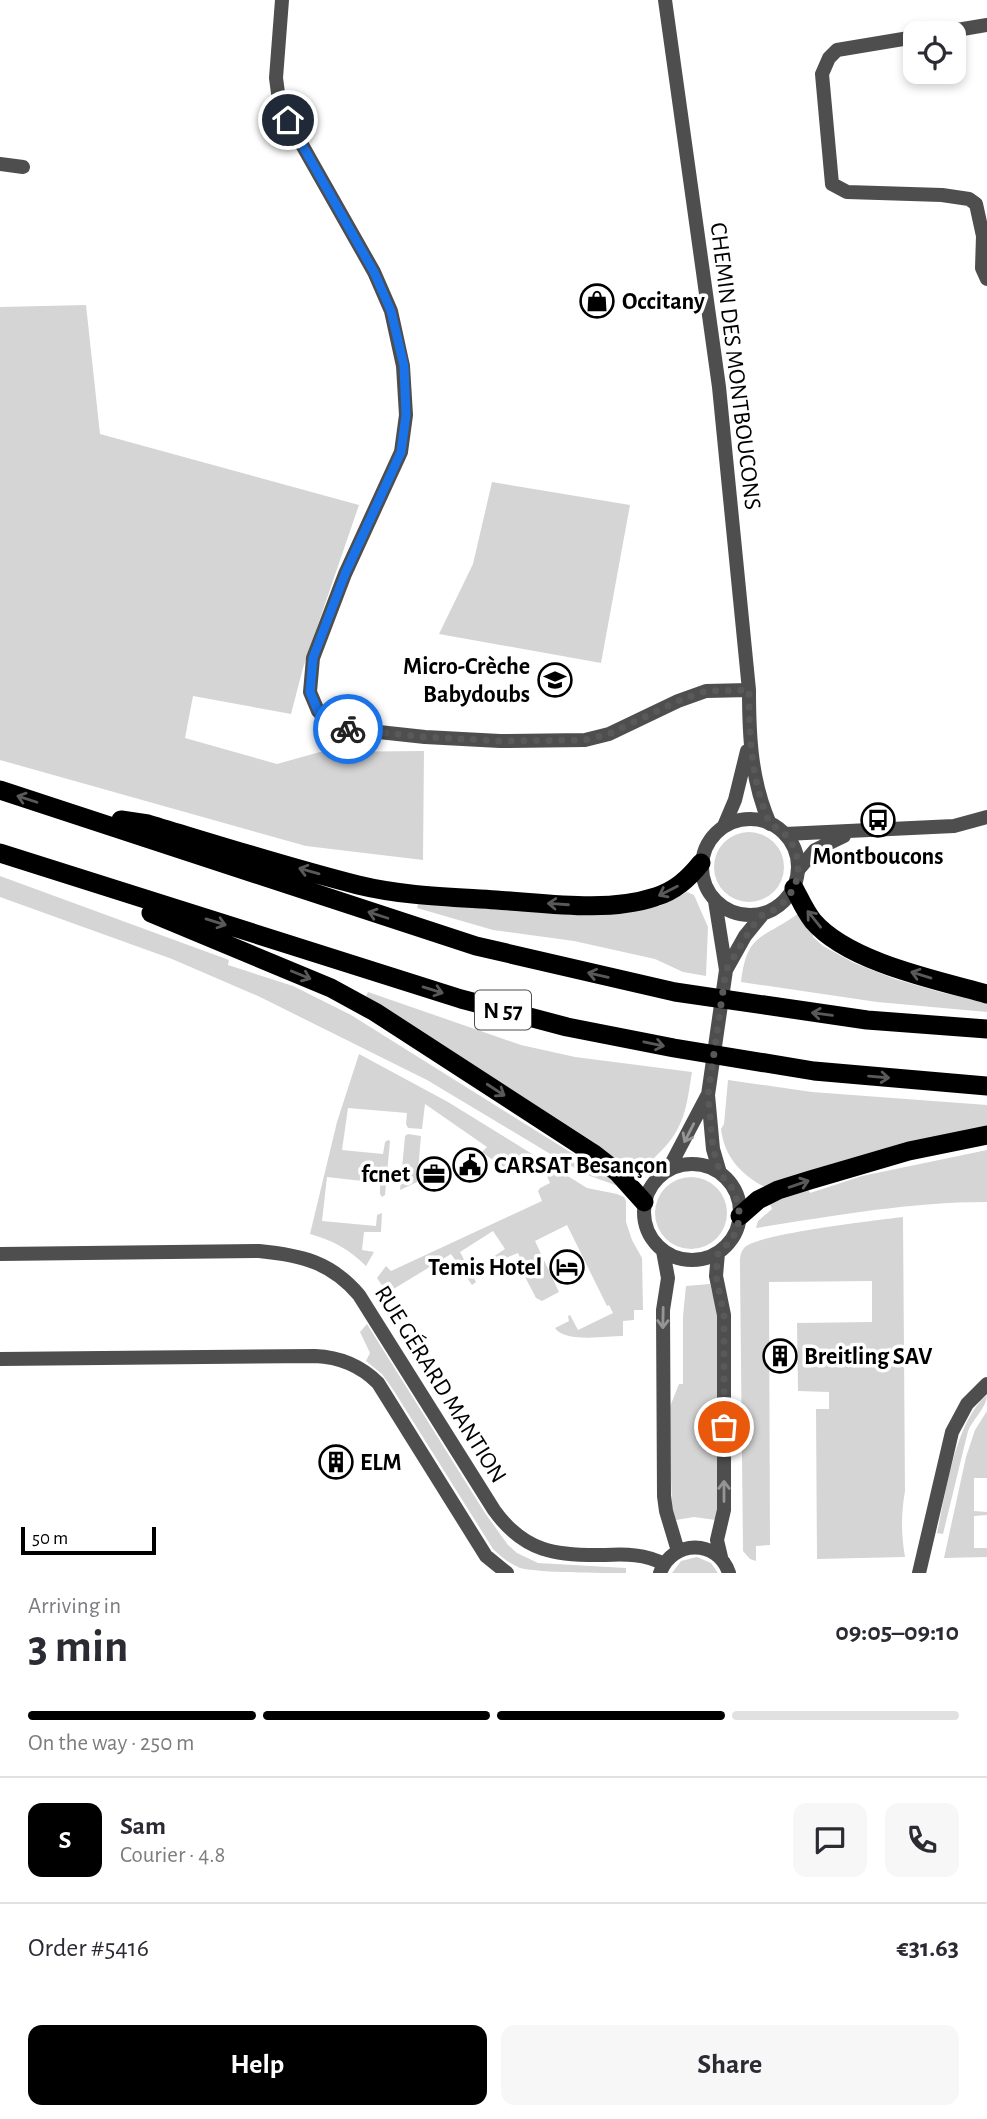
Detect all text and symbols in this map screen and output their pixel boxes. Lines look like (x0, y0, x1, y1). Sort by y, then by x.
map controls (903, 21, 966, 84)
button: locate (903, 21, 966, 84)
pin (258, 90, 318, 150)
icon: home (269, 101, 307, 139)
street label: CHEMIN DES MONTBOUCONS (705, 221, 765, 511)
shop icon: Occitany (578, 282, 616, 320)
place label: Occitany (622, 290, 705, 314)
place label: Micro-Crèche Babydoubs (403, 655, 530, 707)
school or university icon: Micro-Crèche Babydoubs (536, 661, 574, 699)
courier (313, 694, 383, 764)
icon: bike (329, 710, 367, 748)
one-way arrow (17, 792, 39, 804)
bus stop icon: Montboucons (859, 801, 897, 839)
place label: Montboucons (812, 845, 944, 869)
one-way arrow (299, 864, 321, 877)
one-way arrow (658, 884, 679, 898)
one-way arrow (548, 897, 570, 910)
one-way arrow (367, 908, 389, 921)
one-way arrow (806, 911, 822, 929)
one-way arrow (204, 916, 226, 929)
one-way arrow (587, 967, 610, 981)
one-way arrow (911, 968, 933, 981)
one-way arrow (289, 969, 311, 982)
one-way arrow (422, 984, 444, 997)
road number: N 57 (475, 990, 531, 1030)
one-way arrow (811, 1007, 833, 1020)
one-way arrow (642, 1038, 665, 1052)
one-way arrow (867, 1071, 889, 1084)
one-way arrow (486, 1083, 505, 1098)
one-way arrow (681, 1122, 695, 1143)
public building icon: CARSAT Besançon (451, 1146, 489, 1184)
place label: CARSAT Besançon (494, 1154, 668, 1178)
office icon: fcnet (415, 1155, 453, 1193)
place label: fcnet (361, 1163, 410, 1187)
one-way arrow (787, 1176, 809, 1189)
hotel icon: Temis Hotel (548, 1248, 586, 1286)
place label: Temis Hotel (428, 1256, 542, 1280)
street label: RUE GÉRARD MANTION (370, 1281, 512, 1487)
one-way arrow (657, 1307, 670, 1330)
building icon: Breitling SAV (761, 1337, 799, 1375)
place label: Breitling SAV (804, 1345, 933, 1369)
pin (694, 1397, 754, 1457)
icon: bag (705, 1408, 743, 1446)
building icon: ELM (317, 1443, 355, 1481)
place label: ELM (360, 1451, 402, 1475)
one-way arrow (717, 1479, 731, 1502)
scale bar (21, 1524, 156, 1556)
text: 50 m (32, 1529, 68, 1548)
text: Arriving in (28, 1595, 121, 1618)
text: 09:05–09:10 (835, 1619, 959, 1645)
text: 3 min (28, 1624, 128, 1670)
text: On the way · 250 m (28, 1732, 195, 1755)
button: chat (793, 1803, 867, 1877)
button: phone (885, 1803, 959, 1877)
text: Sam (120, 1813, 166, 1839)
text: S (59, 1827, 71, 1853)
text: Courier · 4.8 (120, 1844, 225, 1867)
text: Order #5416 (28, 1935, 149, 1961)
text: €31.63 (897, 1935, 959, 1961)
button: Help (28, 2025, 487, 2105)
button: Share (501, 2025, 959, 2105)

